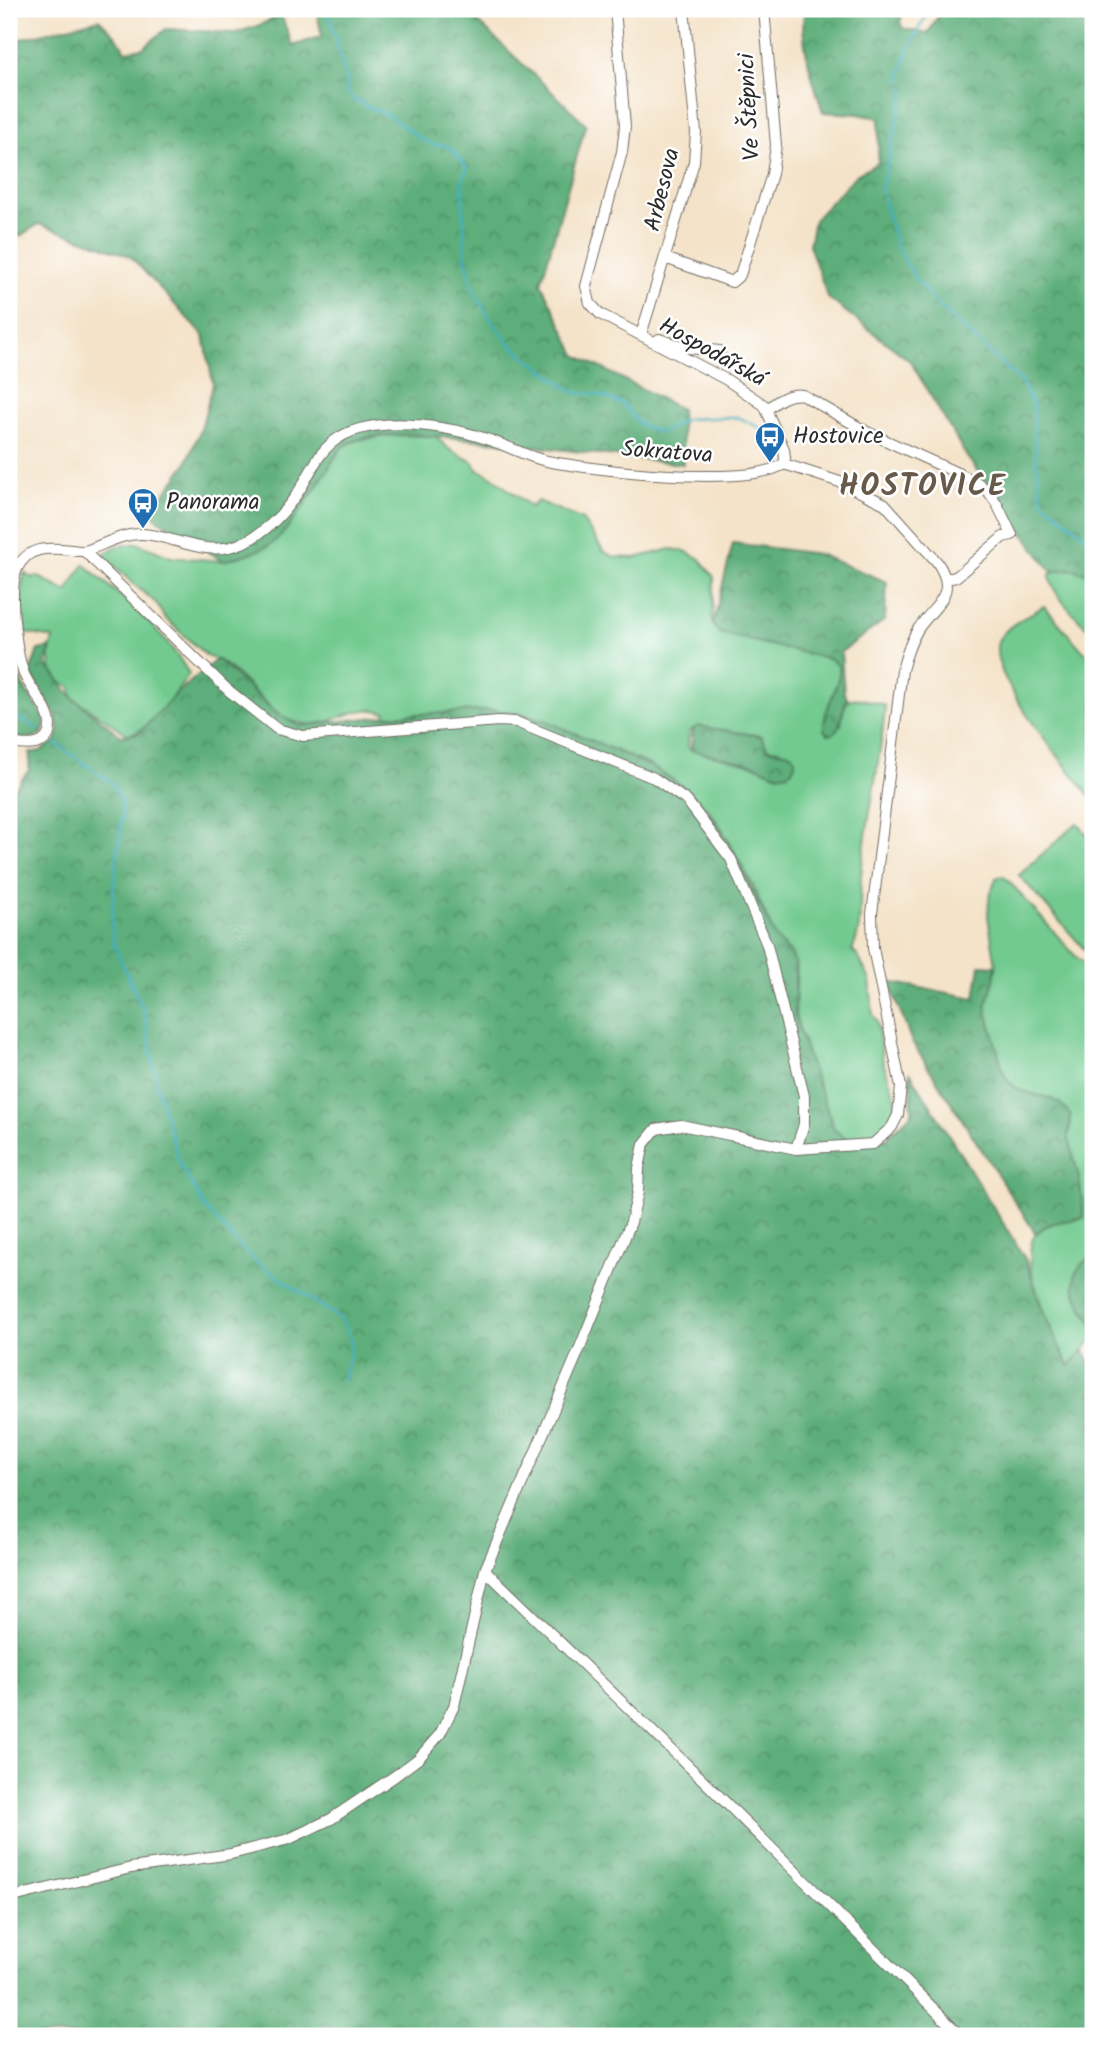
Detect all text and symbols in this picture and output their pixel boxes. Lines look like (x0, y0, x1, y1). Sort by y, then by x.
street label: Ve Štěpnici (729, 51, 771, 162)
street label: Arbesova (635, 145, 691, 235)
street label: Hospodářská (652, 309, 774, 398)
place label: Hostovice (793, 419, 884, 455)
bus stop icon: Hostovice (753, 420, 787, 464)
street label: Sokratova (620, 432, 714, 474)
district label: HOSTOVICE (839, 463, 1007, 511)
place label: Panorama (166, 485, 259, 521)
bus stop icon: Panorama (126, 486, 160, 530)

